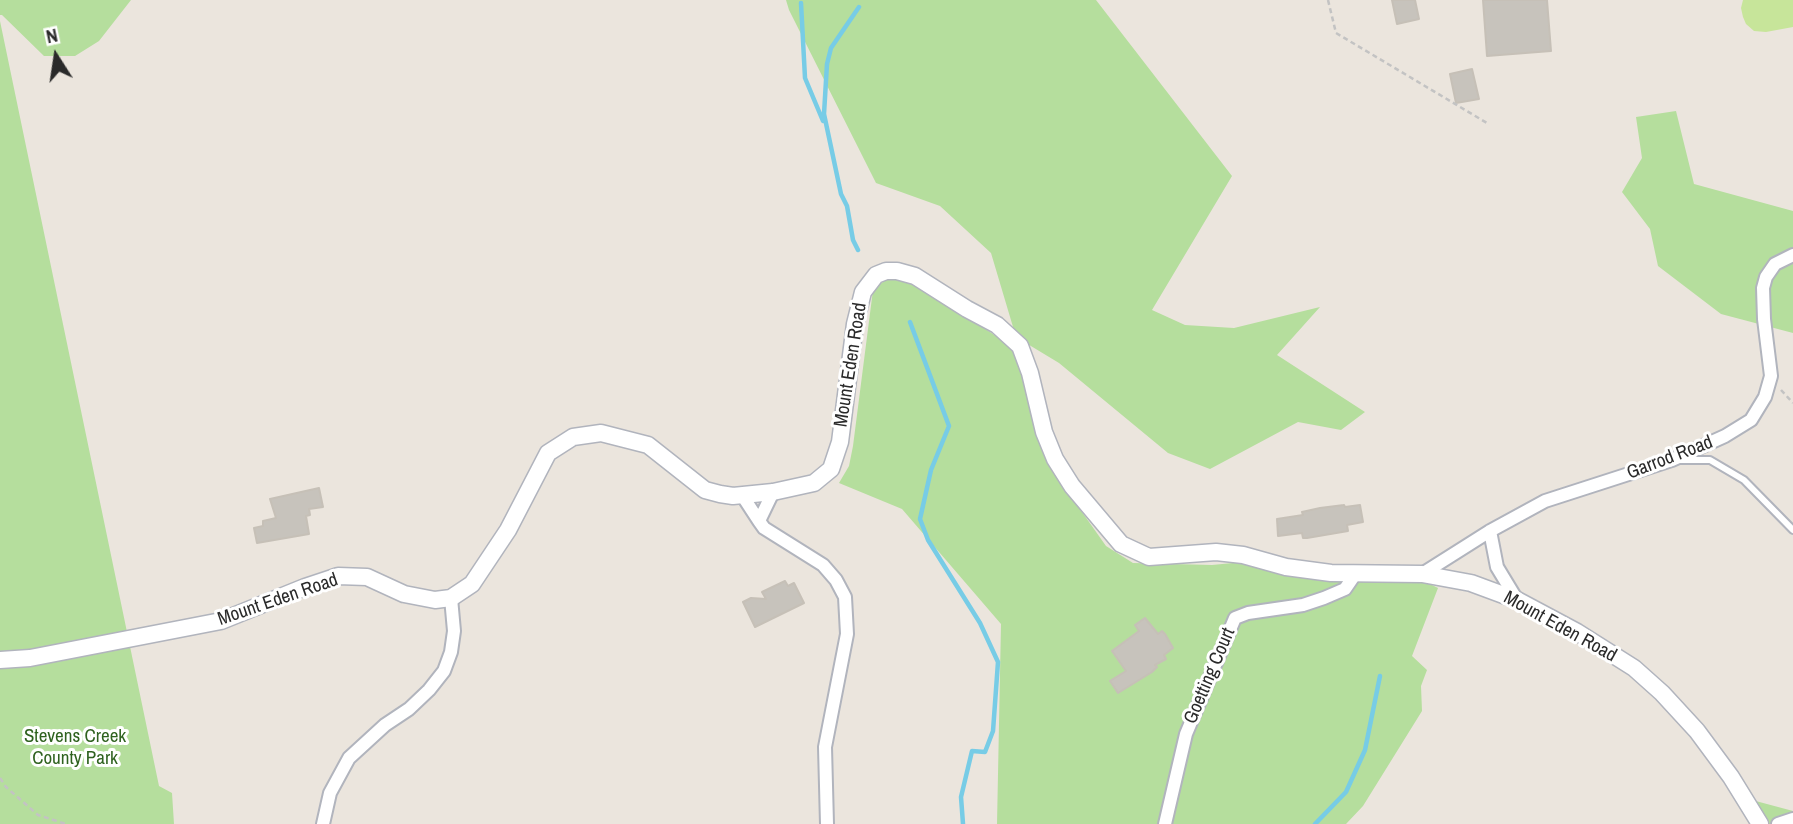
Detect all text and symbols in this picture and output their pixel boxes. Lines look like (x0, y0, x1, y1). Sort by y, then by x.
north arrow (21, 21, 91, 91)
text: N (43, 22, 60, 49)
street label: Mount Eden Road (830, 301, 872, 429)
street label: Garrod Road (1624, 431, 1716, 485)
street label: Mount Eden Road (215, 569, 341, 631)
street label: Mount Eden Road (1500, 587, 1620, 667)
street label: Goetting Court (1180, 625, 1240, 727)
park label: Stevens Creek County Park (24, 726, 126, 770)

